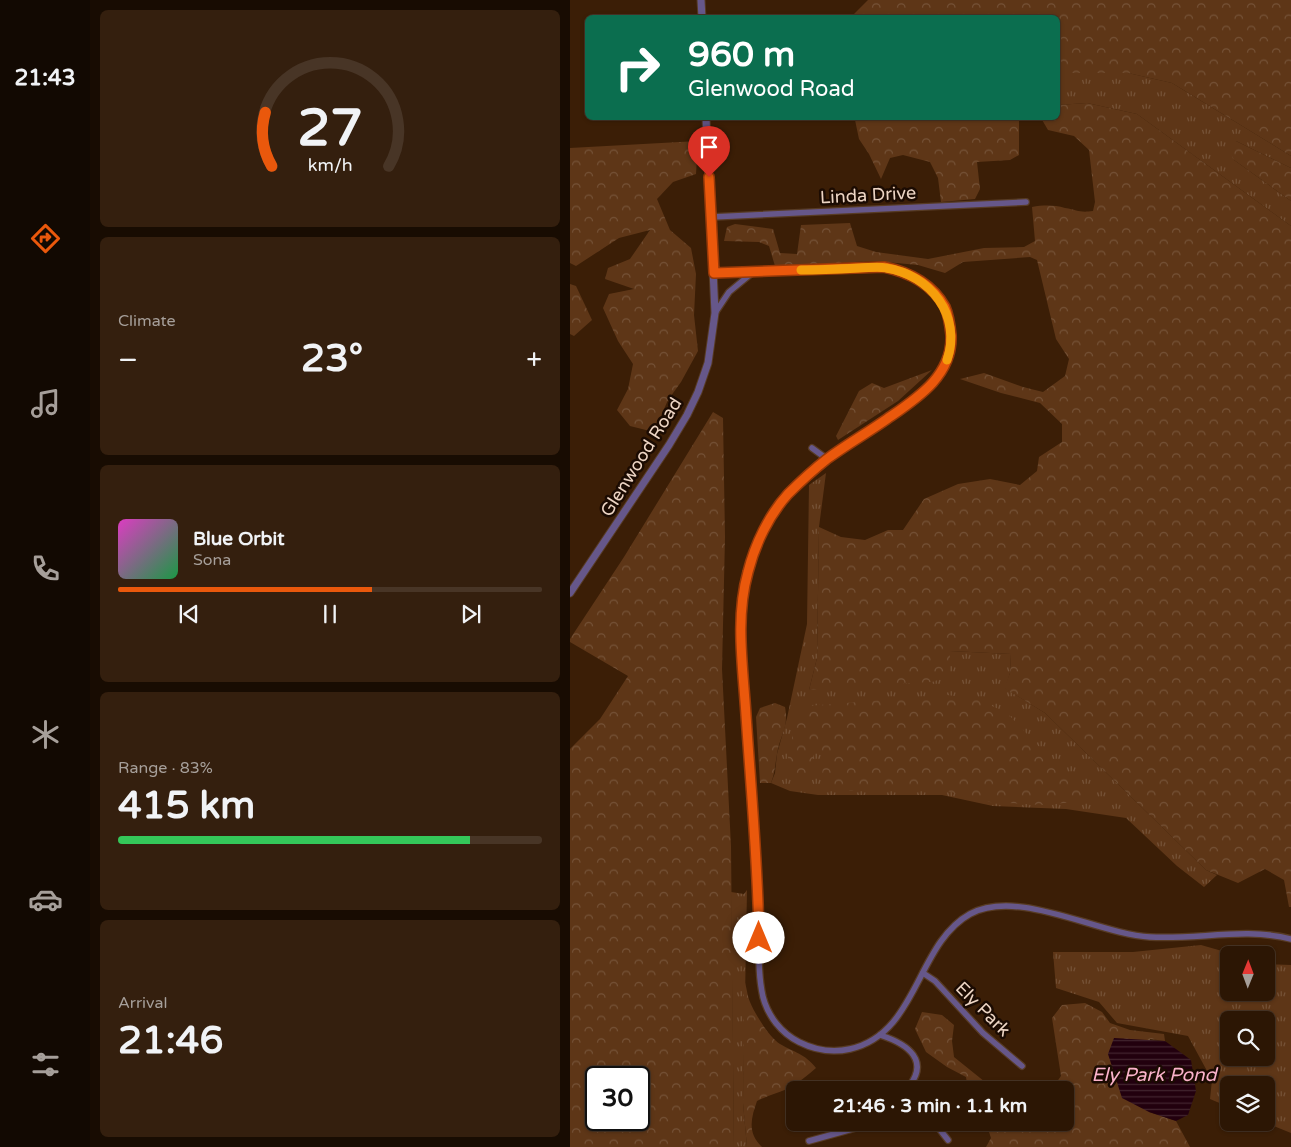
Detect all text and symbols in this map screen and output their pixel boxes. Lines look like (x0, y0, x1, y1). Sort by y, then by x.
text: 960 m (688, 34, 795, 76)
icon: right (605, 35, 670, 100)
text: 21:43 (15, 65, 75, 91)
text: Glenwood Road (688, 76, 855, 102)
text: 27 (297, 97, 363, 160)
pin (688, 126, 730, 177)
icon: arrive (695, 133, 723, 161)
text: km/h (308, 155, 352, 176)
street label: Linda Drive (819, 181, 917, 209)
icon: directions (28, 221, 63, 256)
text: Climate (118, 311, 176, 331)
text: 23° (301, 336, 363, 382)
text: − (118, 343, 138, 377)
text: + (526, 343, 542, 377)
icon: music (28, 386, 63, 421)
street label: Glenwood Road (596, 393, 686, 521)
text: Blue Orbit (193, 528, 285, 550)
text: Sona (193, 550, 231, 570)
icon: phone (28, 551, 63, 586)
icon: previous (175, 600, 203, 628)
icon: pause (316, 600, 344, 628)
icon: next (457, 600, 485, 628)
icon: climate (28, 717, 63, 752)
text: Range · 83% (118, 758, 213, 778)
text: 415 km (118, 783, 255, 829)
icon: car (28, 882, 63, 917)
position arrow (732, 911, 784, 963)
north arrow (1220, 946, 1275, 1001)
map controls (1220, 946, 1275, 1131)
street label: Ely Park (951, 977, 1015, 1041)
text: Arrival (118, 993, 167, 1013)
button: search (1220, 1011, 1275, 1066)
text: 21:46 (118, 1018, 223, 1064)
icon: filters (28, 1047, 63, 1082)
water label: Ely Park Pond (1091, 1064, 1219, 1086)
speed limit sign: 30 (585, 1066, 650, 1131)
button: layers (1220, 1076, 1275, 1131)
text: 21:46 · 3 min · 1.1 km (833, 1095, 1027, 1117)

